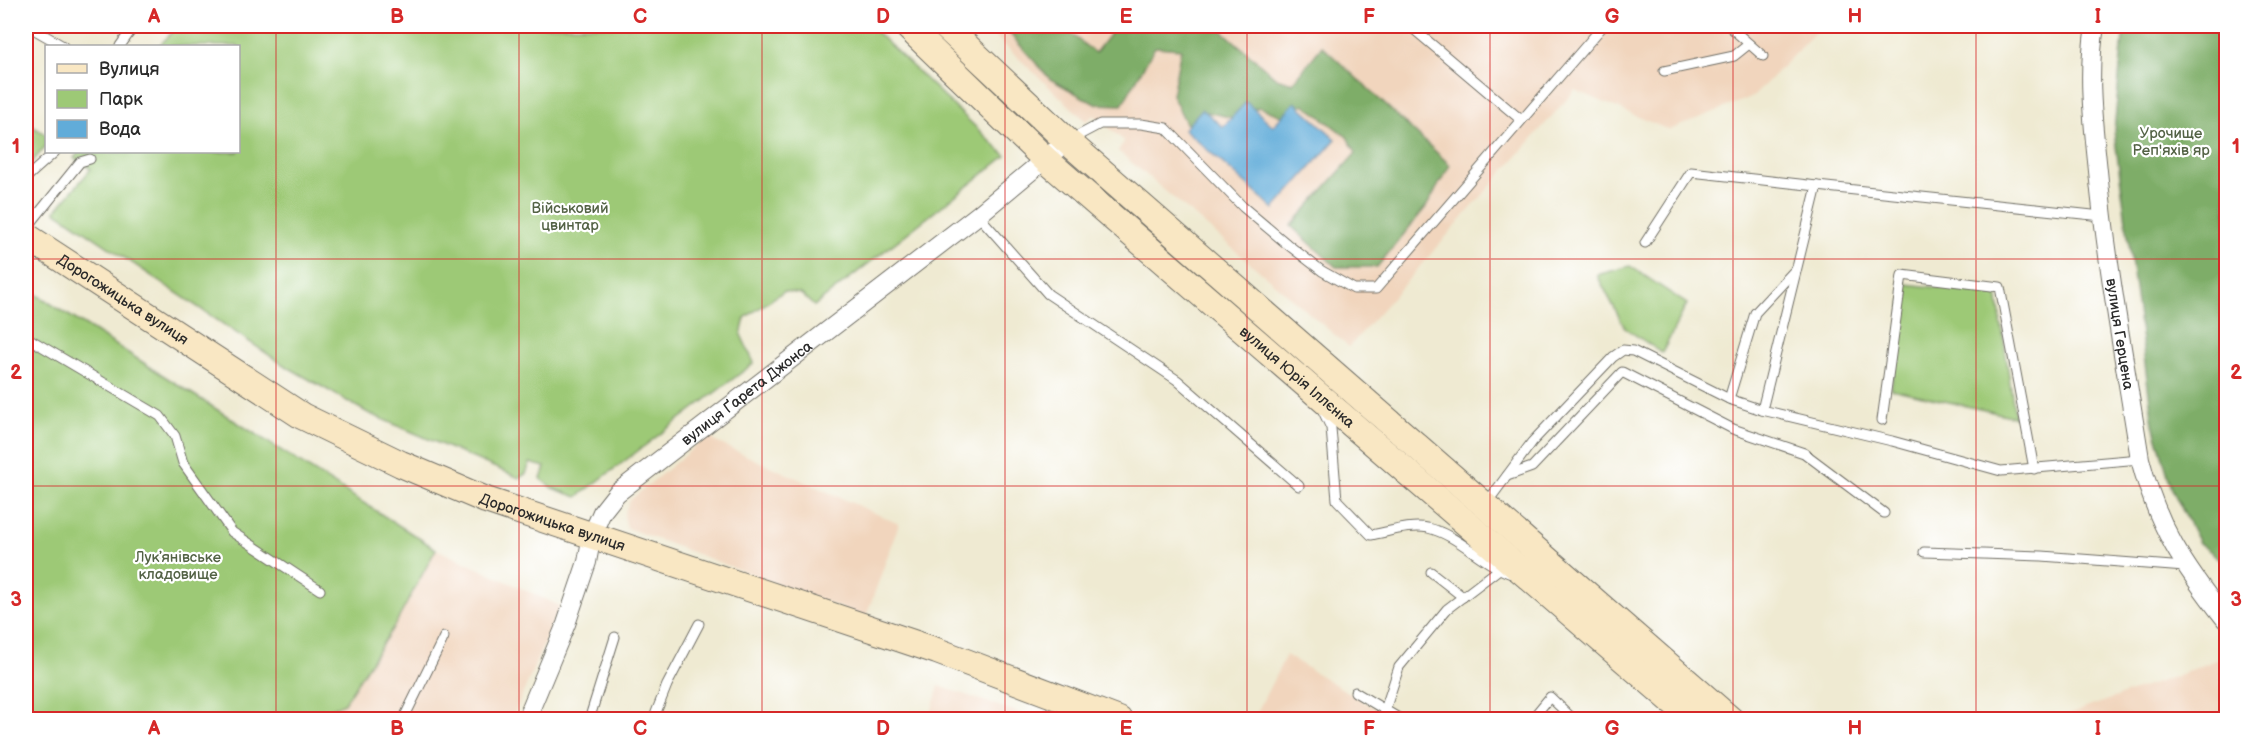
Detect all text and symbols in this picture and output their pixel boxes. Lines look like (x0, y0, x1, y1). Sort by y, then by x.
text: A (147, 5, 161, 29)
text: B (390, 5, 404, 29)
text: C (633, 5, 647, 29)
text: D (876, 5, 890, 29)
text: E (1120, 5, 1133, 29)
text: F (1363, 5, 1375, 29)
text: G (1605, 5, 1620, 29)
text: H (1848, 5, 1862, 29)
text: I (2095, 5, 2101, 29)
legend (45, 45, 240, 153)
text: Вулиця (99, 59, 160, 80)
text: Парк (99, 89, 143, 110)
text: Вода (99, 119, 141, 140)
park label: Урочище Реп'яхів яр (2132, 124, 2210, 160)
text: 1 (12, 135, 20, 159)
text: 1 (2232, 135, 2240, 159)
park label: Військовий цвинтар (532, 199, 608, 235)
street label: Дорогожицька вулиця (54, 250, 192, 349)
street label: вулиця Герцена (2102, 277, 2138, 391)
street label: вулиця Юрія Іллєнка (1236, 322, 1359, 432)
street label: вулиця Ґарета Джонса (677, 337, 816, 449)
text: 2 (10, 361, 22, 385)
text: 2 (2230, 361, 2242, 385)
street label: Дорогожицька вулиця (477, 489, 628, 555)
park label: Лукʼянівське кладовище (134, 548, 221, 584)
text: 3 (10, 588, 22, 612)
text: 3 (2230, 588, 2242, 612)
text: A (147, 717, 161, 741)
text: B (390, 717, 404, 741)
text: C (633, 717, 647, 741)
text: D (876, 717, 890, 741)
text: E (1120, 717, 1133, 741)
text: F (1363, 717, 1375, 741)
text: G (1605, 717, 1620, 741)
text: H (1848, 717, 1862, 741)
text: I (2095, 717, 2101, 741)

